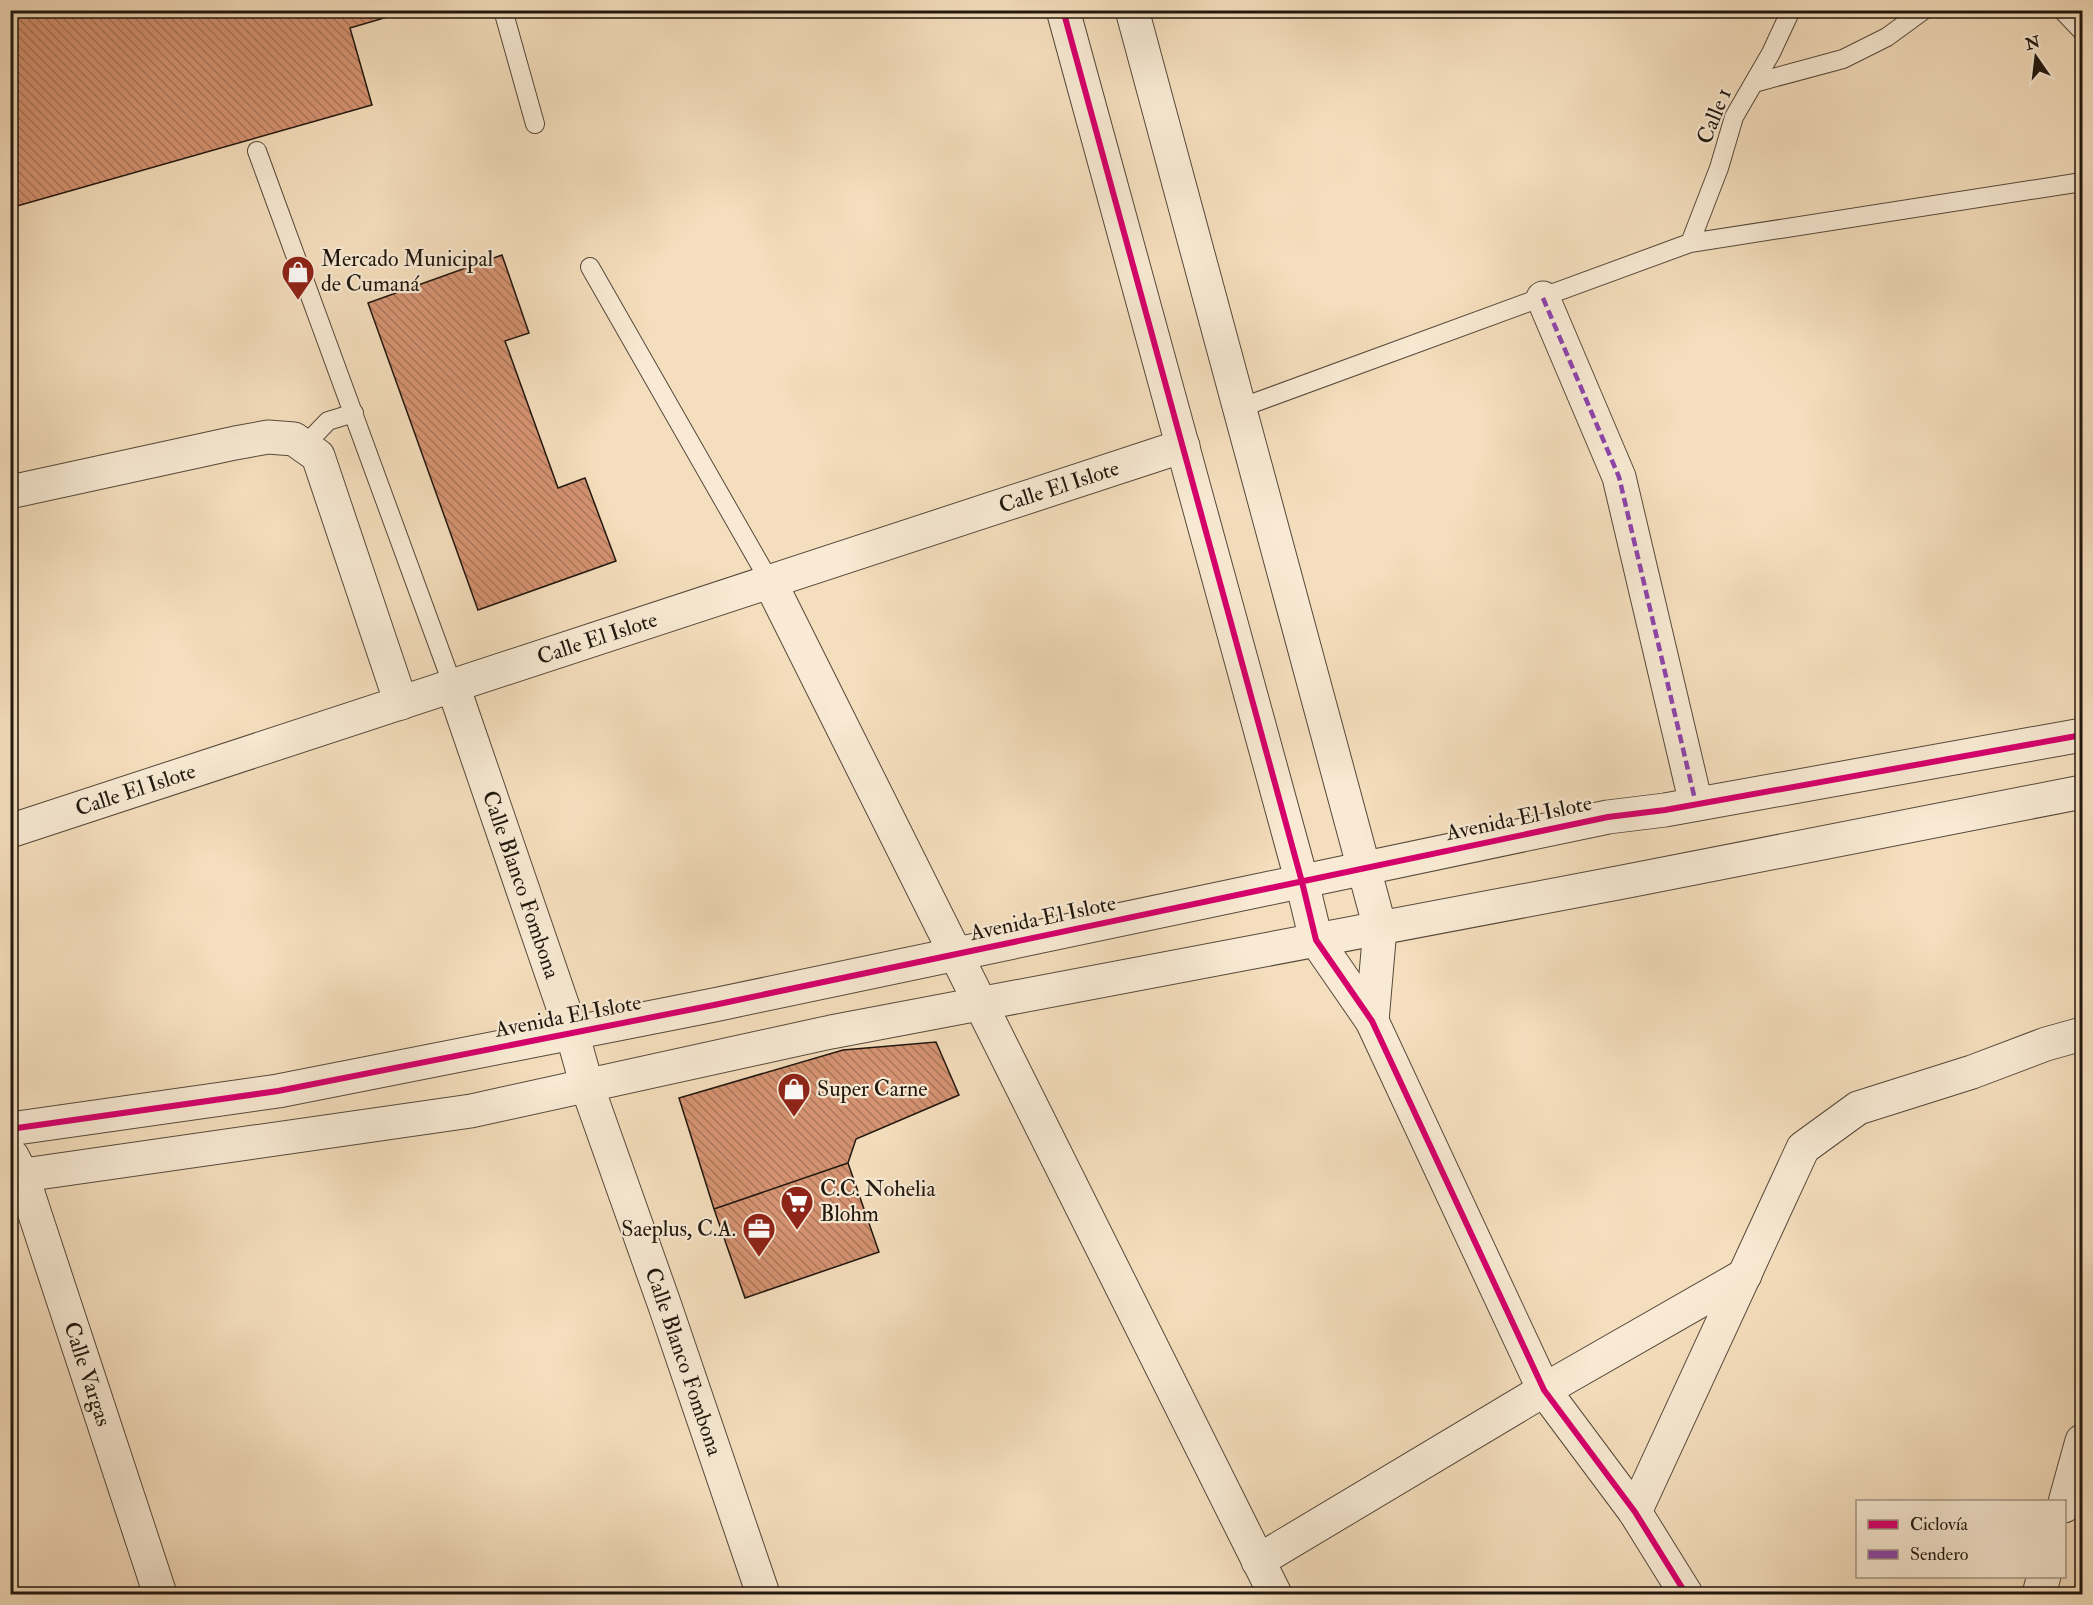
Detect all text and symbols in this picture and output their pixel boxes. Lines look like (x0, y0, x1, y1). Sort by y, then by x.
north arrow (2006, 27, 2066, 87)
text: N (2022, 32, 2043, 55)
street label: Calle 1 (1690, 84, 1738, 148)
place label: Mercado Municipal de Cumaná (321, 245, 493, 298)
shop icon: Mercado Municipal de Cumaná (280, 254, 316, 301)
street label: Calle El Islote (995, 454, 1123, 520)
street label: Calle El Islote (533, 605, 661, 671)
street label: Calle El Islote (72, 757, 199, 823)
street label: Calle Blanco Fombona (476, 787, 567, 983)
street label: Avenida El Islote (1443, 789, 1595, 847)
street label: Avenida El Islote (967, 889, 1119, 947)
street label: Avenida El Islote (491, 988, 644, 1044)
shop icon: Super Carne (776, 1071, 812, 1118)
place label: Super Carne (817, 1075, 927, 1104)
place label: C.C. Nohelia Blohm (820, 1175, 936, 1228)
supermarket icon: C.C. Nohelia Blohm (779, 1184, 815, 1231)
office icon: Saeplus, C.A. (741, 1211, 777, 1258)
place label: Saeplus, C.A. (621, 1215, 736, 1244)
street label: Calle Blanco Fombona (638, 1264, 729, 1460)
street label: Calle Vargas (57, 1318, 118, 1430)
legend (1856, 1500, 2066, 1578)
text: Ciclovía (1910, 1513, 1969, 1536)
text: Sendero (1910, 1543, 1969, 1566)

